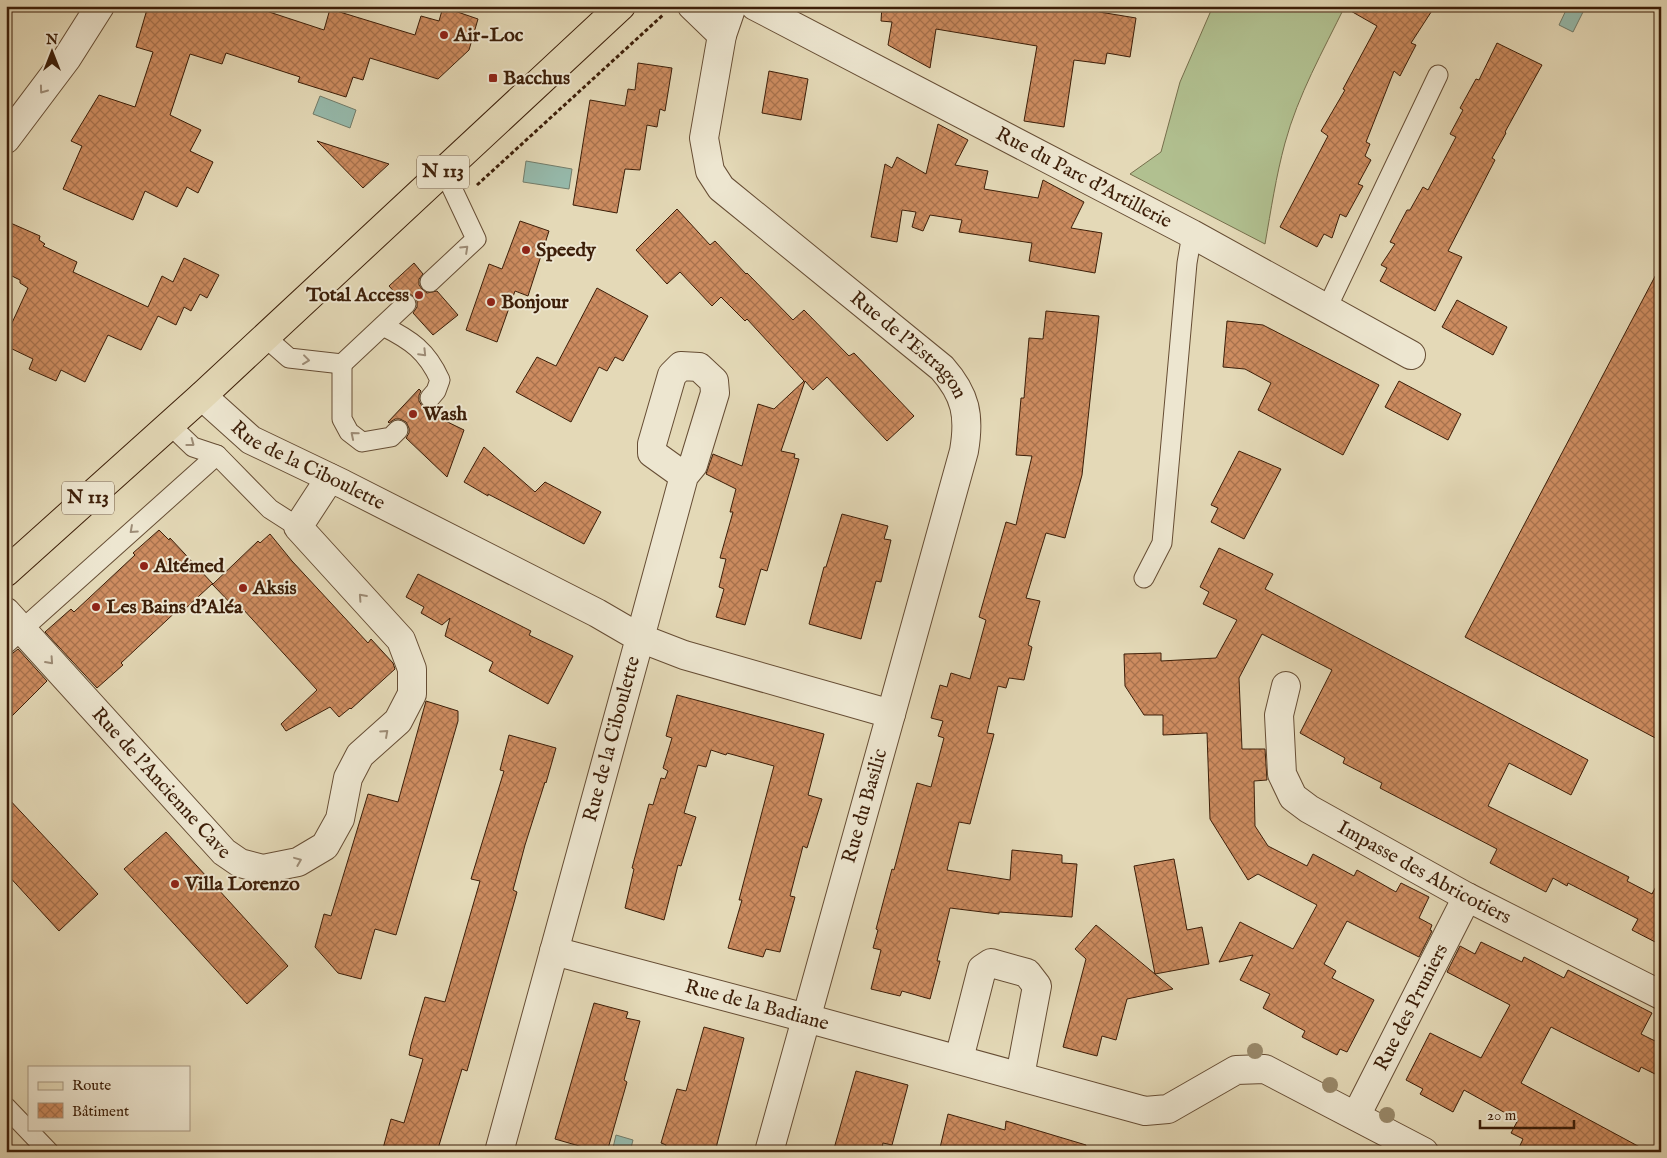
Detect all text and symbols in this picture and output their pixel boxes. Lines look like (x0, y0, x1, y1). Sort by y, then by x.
place label: Air-Loc (453, 23, 524, 48)
north arrow (28, 28, 78, 78)
marker: Air-Loc (438, 29, 450, 41)
text: N (45, 31, 58, 49)
place label: Bacchus (503, 66, 570, 91)
marker: Bacchus (487, 72, 499, 84)
one-way arrow (40, 84, 49, 94)
street label: Rue du Parc d'Artillerie (992, 121, 1176, 234)
road number: N 113 (417, 156, 469, 188)
place label: Speedy (536, 238, 597, 263)
marker: Speedy (520, 244, 532, 256)
one-way arrow (460, 246, 469, 255)
place label: Total Access (305, 283, 409, 308)
street label: Rue de l'Estragon (845, 286, 973, 403)
marker: Total Access (413, 289, 425, 301)
place label: Bonjour (501, 290, 569, 315)
marker: Bonjour (485, 296, 497, 308)
one-way arrow (417, 347, 426, 356)
one-way arrow (302, 354, 310, 365)
place label: Wash (422, 402, 467, 427)
marker: Wash (407, 408, 419, 420)
street label: Rue de la Ciboulette (225, 415, 389, 516)
one-way arrow (351, 432, 360, 441)
one-way arrow (185, 437, 195, 446)
road number: N 113 (62, 482, 114, 514)
one-way arrow (130, 524, 139, 533)
place label: Altémed (153, 554, 226, 579)
marker: Altémed (138, 560, 150, 572)
place label: Aksis (252, 576, 297, 601)
marker: Aksis (237, 582, 249, 594)
one-way arrow (359, 593, 368, 602)
place label: Les Bains d’Aléa (106, 595, 243, 620)
marker: Les Bains d’Aléa (90, 601, 102, 613)
street label: Rue de la Ciboulette (578, 653, 646, 825)
one-way arrow (45, 655, 54, 664)
street label: Rue de l'Ancienne Cave (86, 702, 235, 865)
one-way arrow (379, 730, 388, 739)
street label: Rue du Basilic (837, 746, 893, 866)
street label: Impasse des Abricotiers (1333, 815, 1515, 930)
one-way arrow (293, 856, 302, 867)
place label: Villa Lorenzo (184, 872, 300, 897)
marker: Villa Lorenzo (169, 878, 181, 890)
street label: Rue des Pruniers (1369, 939, 1454, 1075)
street label: Rue de la Badiane (682, 974, 832, 1036)
legend (28, 1066, 190, 1130)
text: Route (72, 1076, 111, 1095)
scale bar (1480, 1098, 1573, 1130)
text: Bâtiment (72, 1102, 129, 1121)
text: 20 m (1487, 1106, 1517, 1125)

